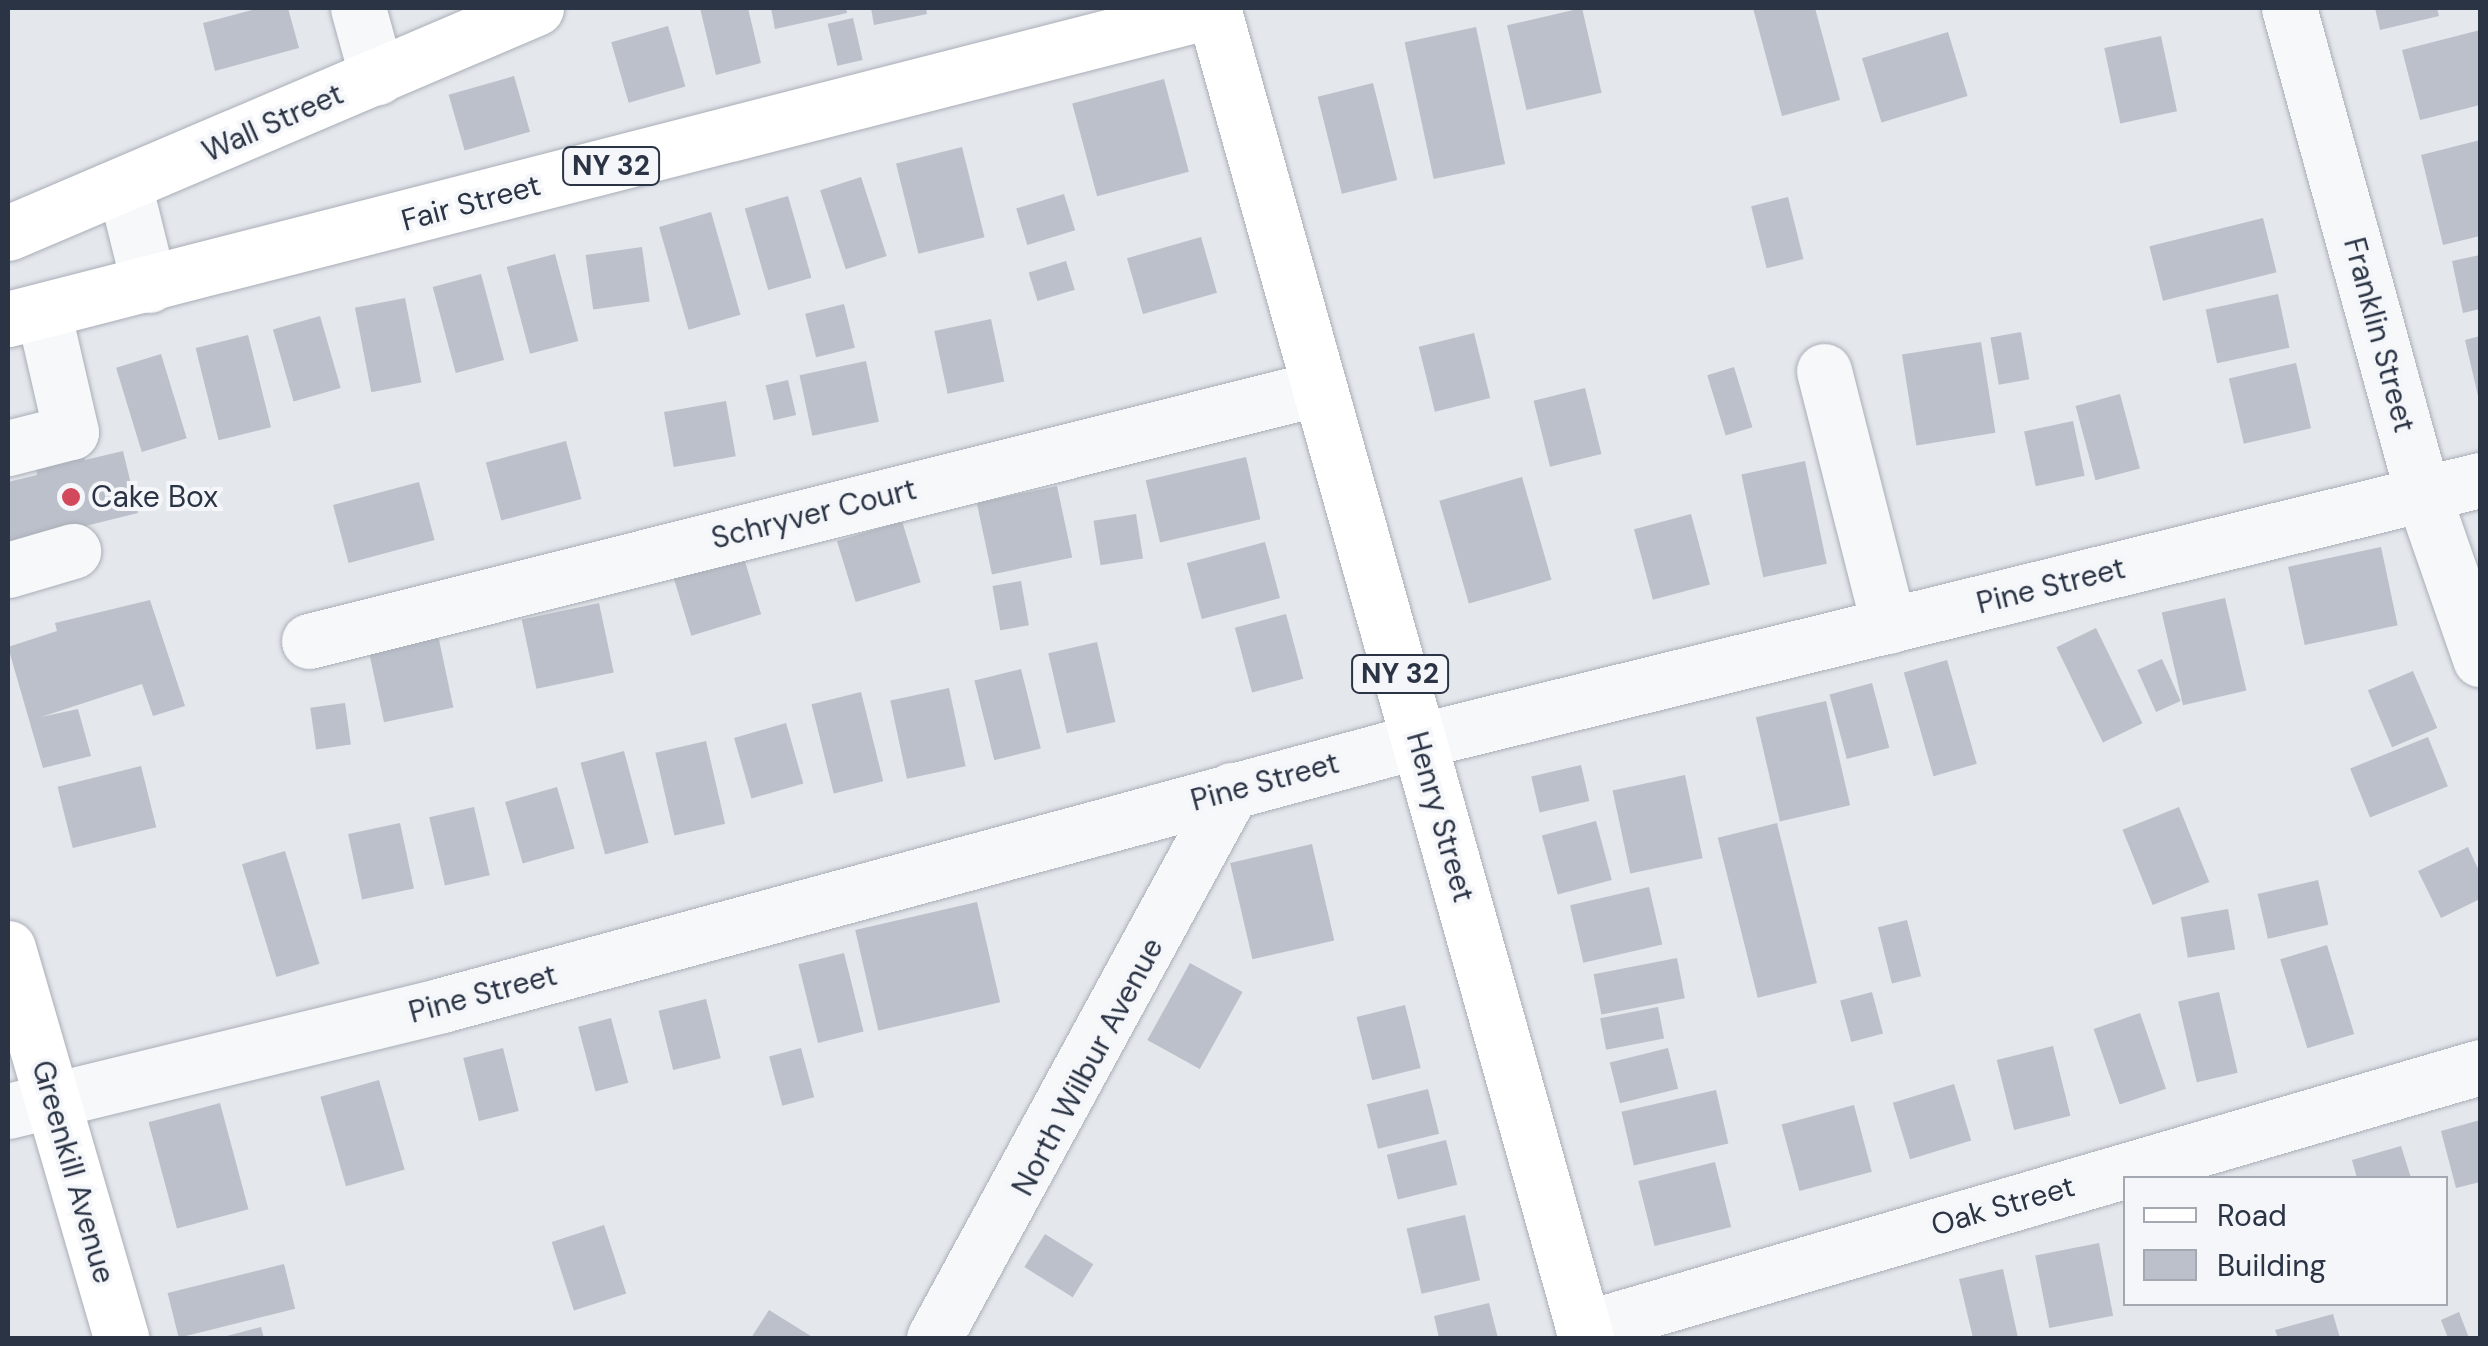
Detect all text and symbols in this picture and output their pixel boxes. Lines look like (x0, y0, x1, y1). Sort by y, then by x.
street label: Wall Street (197, 76, 349, 170)
road number: NY 32 (561, 143, 661, 189)
street label: Fair Street (397, 167, 545, 239)
street label: Franklin Street (2336, 234, 2422, 436)
street label: Schryver Court (708, 471, 920, 557)
place label: Cake Box (91, 479, 218, 515)
marker: Cake Box (60, 486, 82, 508)
street label: Pine Street (1973, 550, 2129, 622)
road number: NY 32 (1350, 651, 1450, 697)
street label: Henry Street (1399, 728, 1481, 906)
street label: Pine Street (1187, 745, 1343, 819)
street label: North Wilbur Avenue (1005, 932, 1171, 1202)
street label: Pine Street (405, 957, 561, 1031)
street label: Greenkill Avenue (24, 1056, 122, 1288)
street label: Oak Street (1927, 1168, 2079, 1244)
legend (2123, 1176, 2448, 1306)
text: Road (2217, 1196, 2287, 1235)
text: Building (2217, 1246, 2326, 1285)

